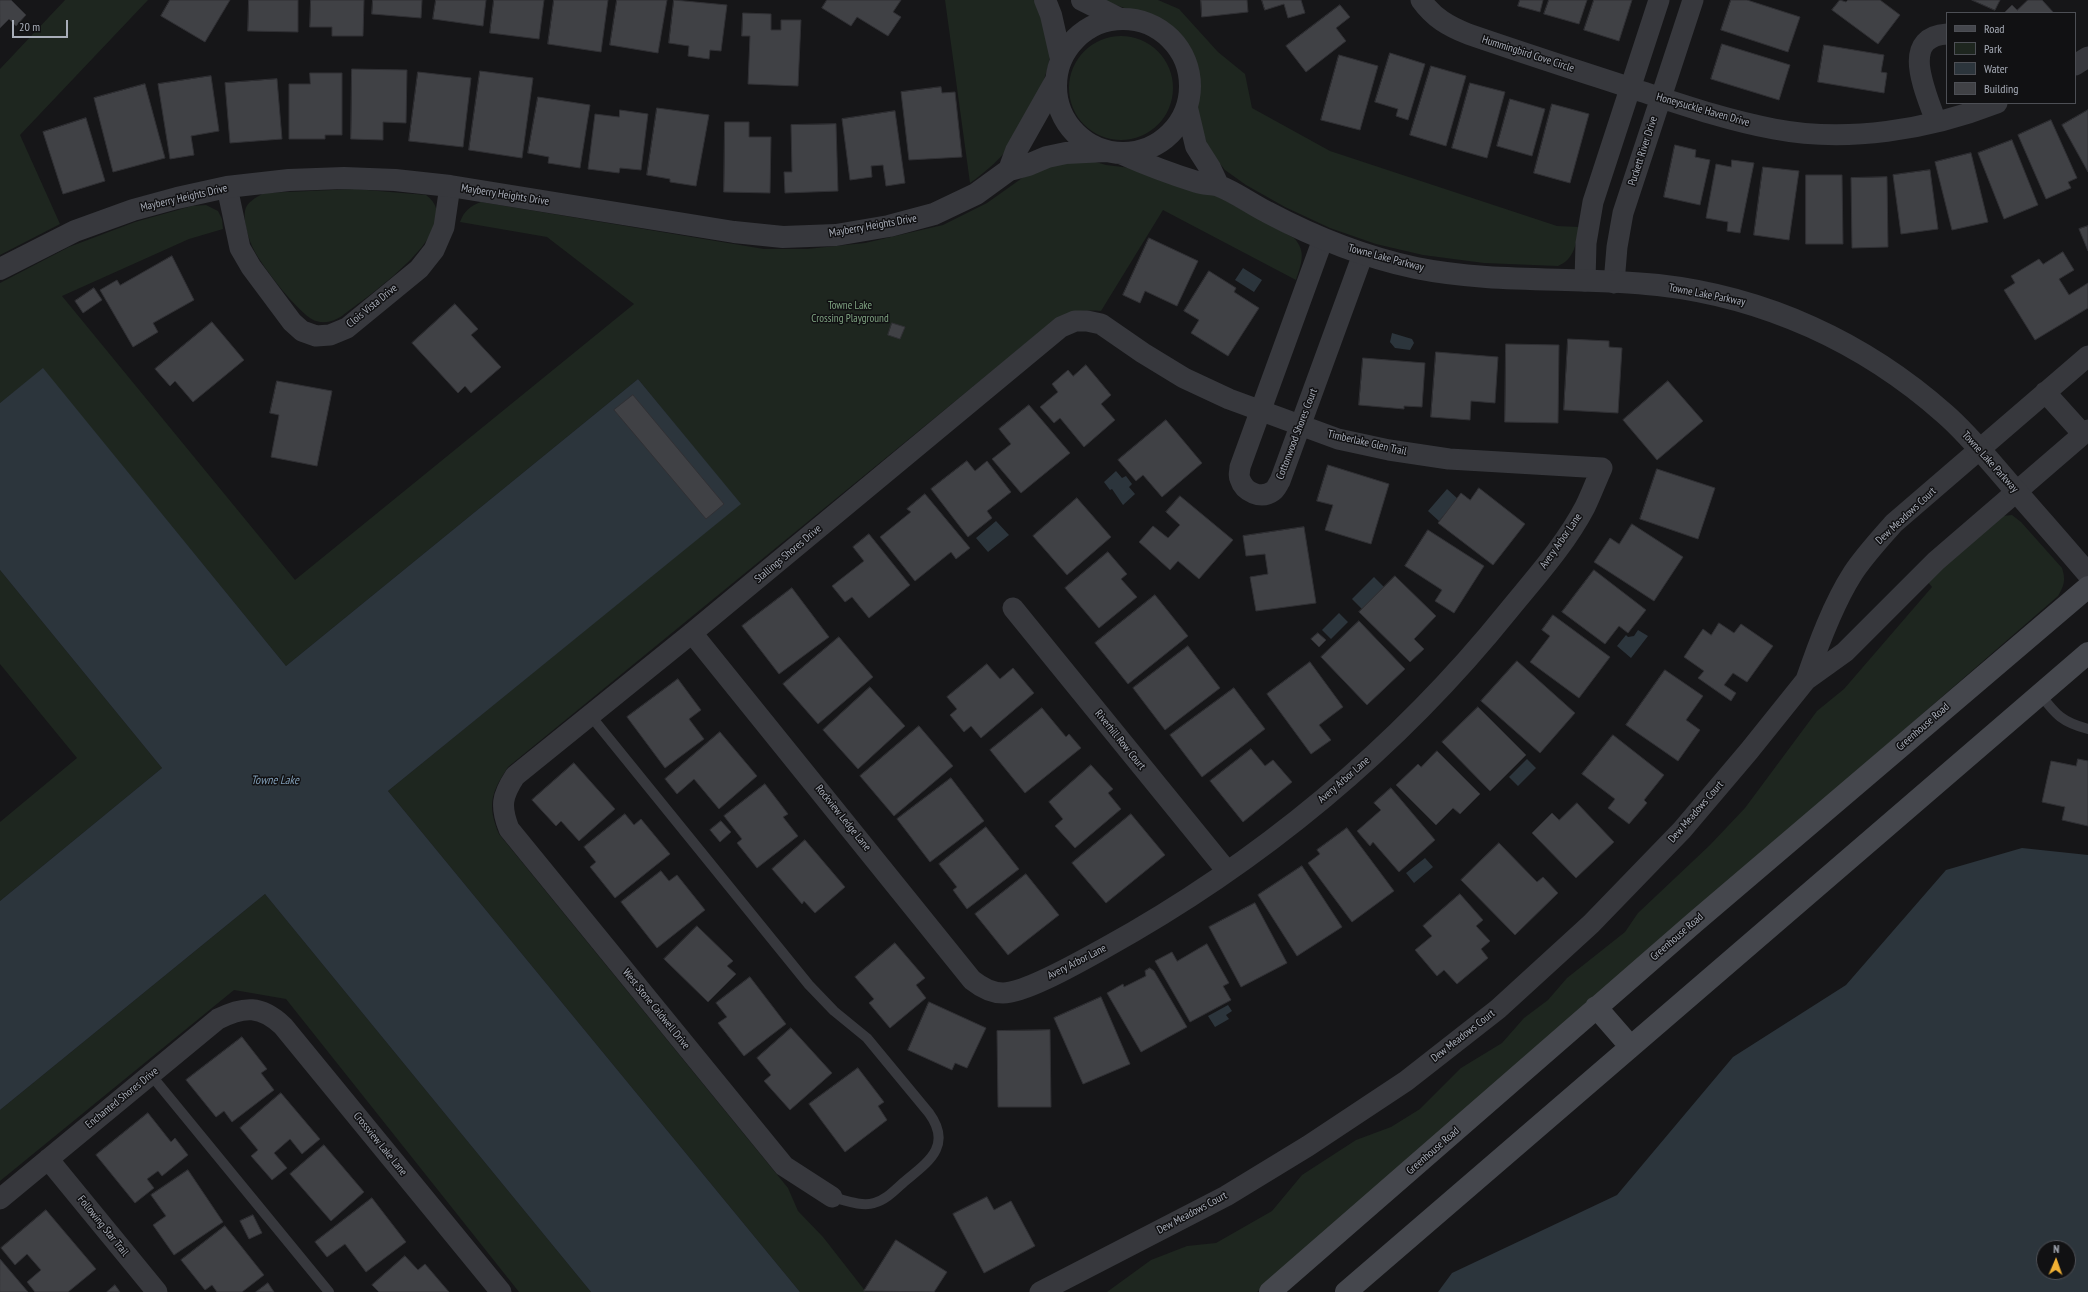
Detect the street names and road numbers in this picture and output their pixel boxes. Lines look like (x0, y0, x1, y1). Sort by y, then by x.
street label: Hummingbird Cove Circle (1480, 33, 1576, 75)
street label: Honeysuckle Haven Drive (1655, 90, 1751, 130)
street label: Puckett River Drive (1626, 115, 1660, 187)
street label: Mayberry Heights Drive (139, 182, 229, 214)
street label: Mayberry Heights Drive (460, 182, 550, 208)
street label: Mayberry Heights Drive (828, 212, 918, 240)
street label: Towne Lake Parkway (1347, 242, 1425, 274)
street label: Clois Vista Drive (344, 281, 400, 331)
street label: Towne Lake Parkway (1668, 281, 1746, 309)
street label: Cottonwood Shores Court (1274, 387, 1320, 481)
street label: Timberlake Glen Trail (1326, 427, 1408, 459)
street label: Towne Lake Parkway (1959, 429, 2021, 495)
street label: Dew Meadows Court (1873, 485, 1939, 547)
street label: Avery Arbor Lane (1537, 511, 1585, 571)
street label: Stallings Shores Drive (752, 522, 824, 586)
street label: Greenhouse Road (1894, 700, 1952, 754)
street label: Riverhill Row Court (1092, 707, 1148, 773)
street label: Avery Arbor Lane (1315, 754, 1373, 806)
street label: Dew Meadows Court (1666, 778, 1726, 846)
street label: Rockview Ledge Lane (812, 782, 874, 854)
street label: Greenhouse Road (1648, 910, 1706, 964)
street label: Avery Arbor Lane (1045, 941, 1109, 983)
street label: West Stone Caldwell Drive (619, 966, 693, 1052)
street label: Dew Meadows Court (1428, 1007, 1498, 1065)
street label: Enchanted Shores Drive (83, 1065, 161, 1131)
street label: Crossview Lake Lane (350, 1110, 410, 1178)
street label: Greenhouse Road (1404, 1124, 1462, 1178)
street label: Dew Meadows Court (1155, 1189, 1229, 1237)
street label: Following Star Trail (75, 1193, 131, 1259)

